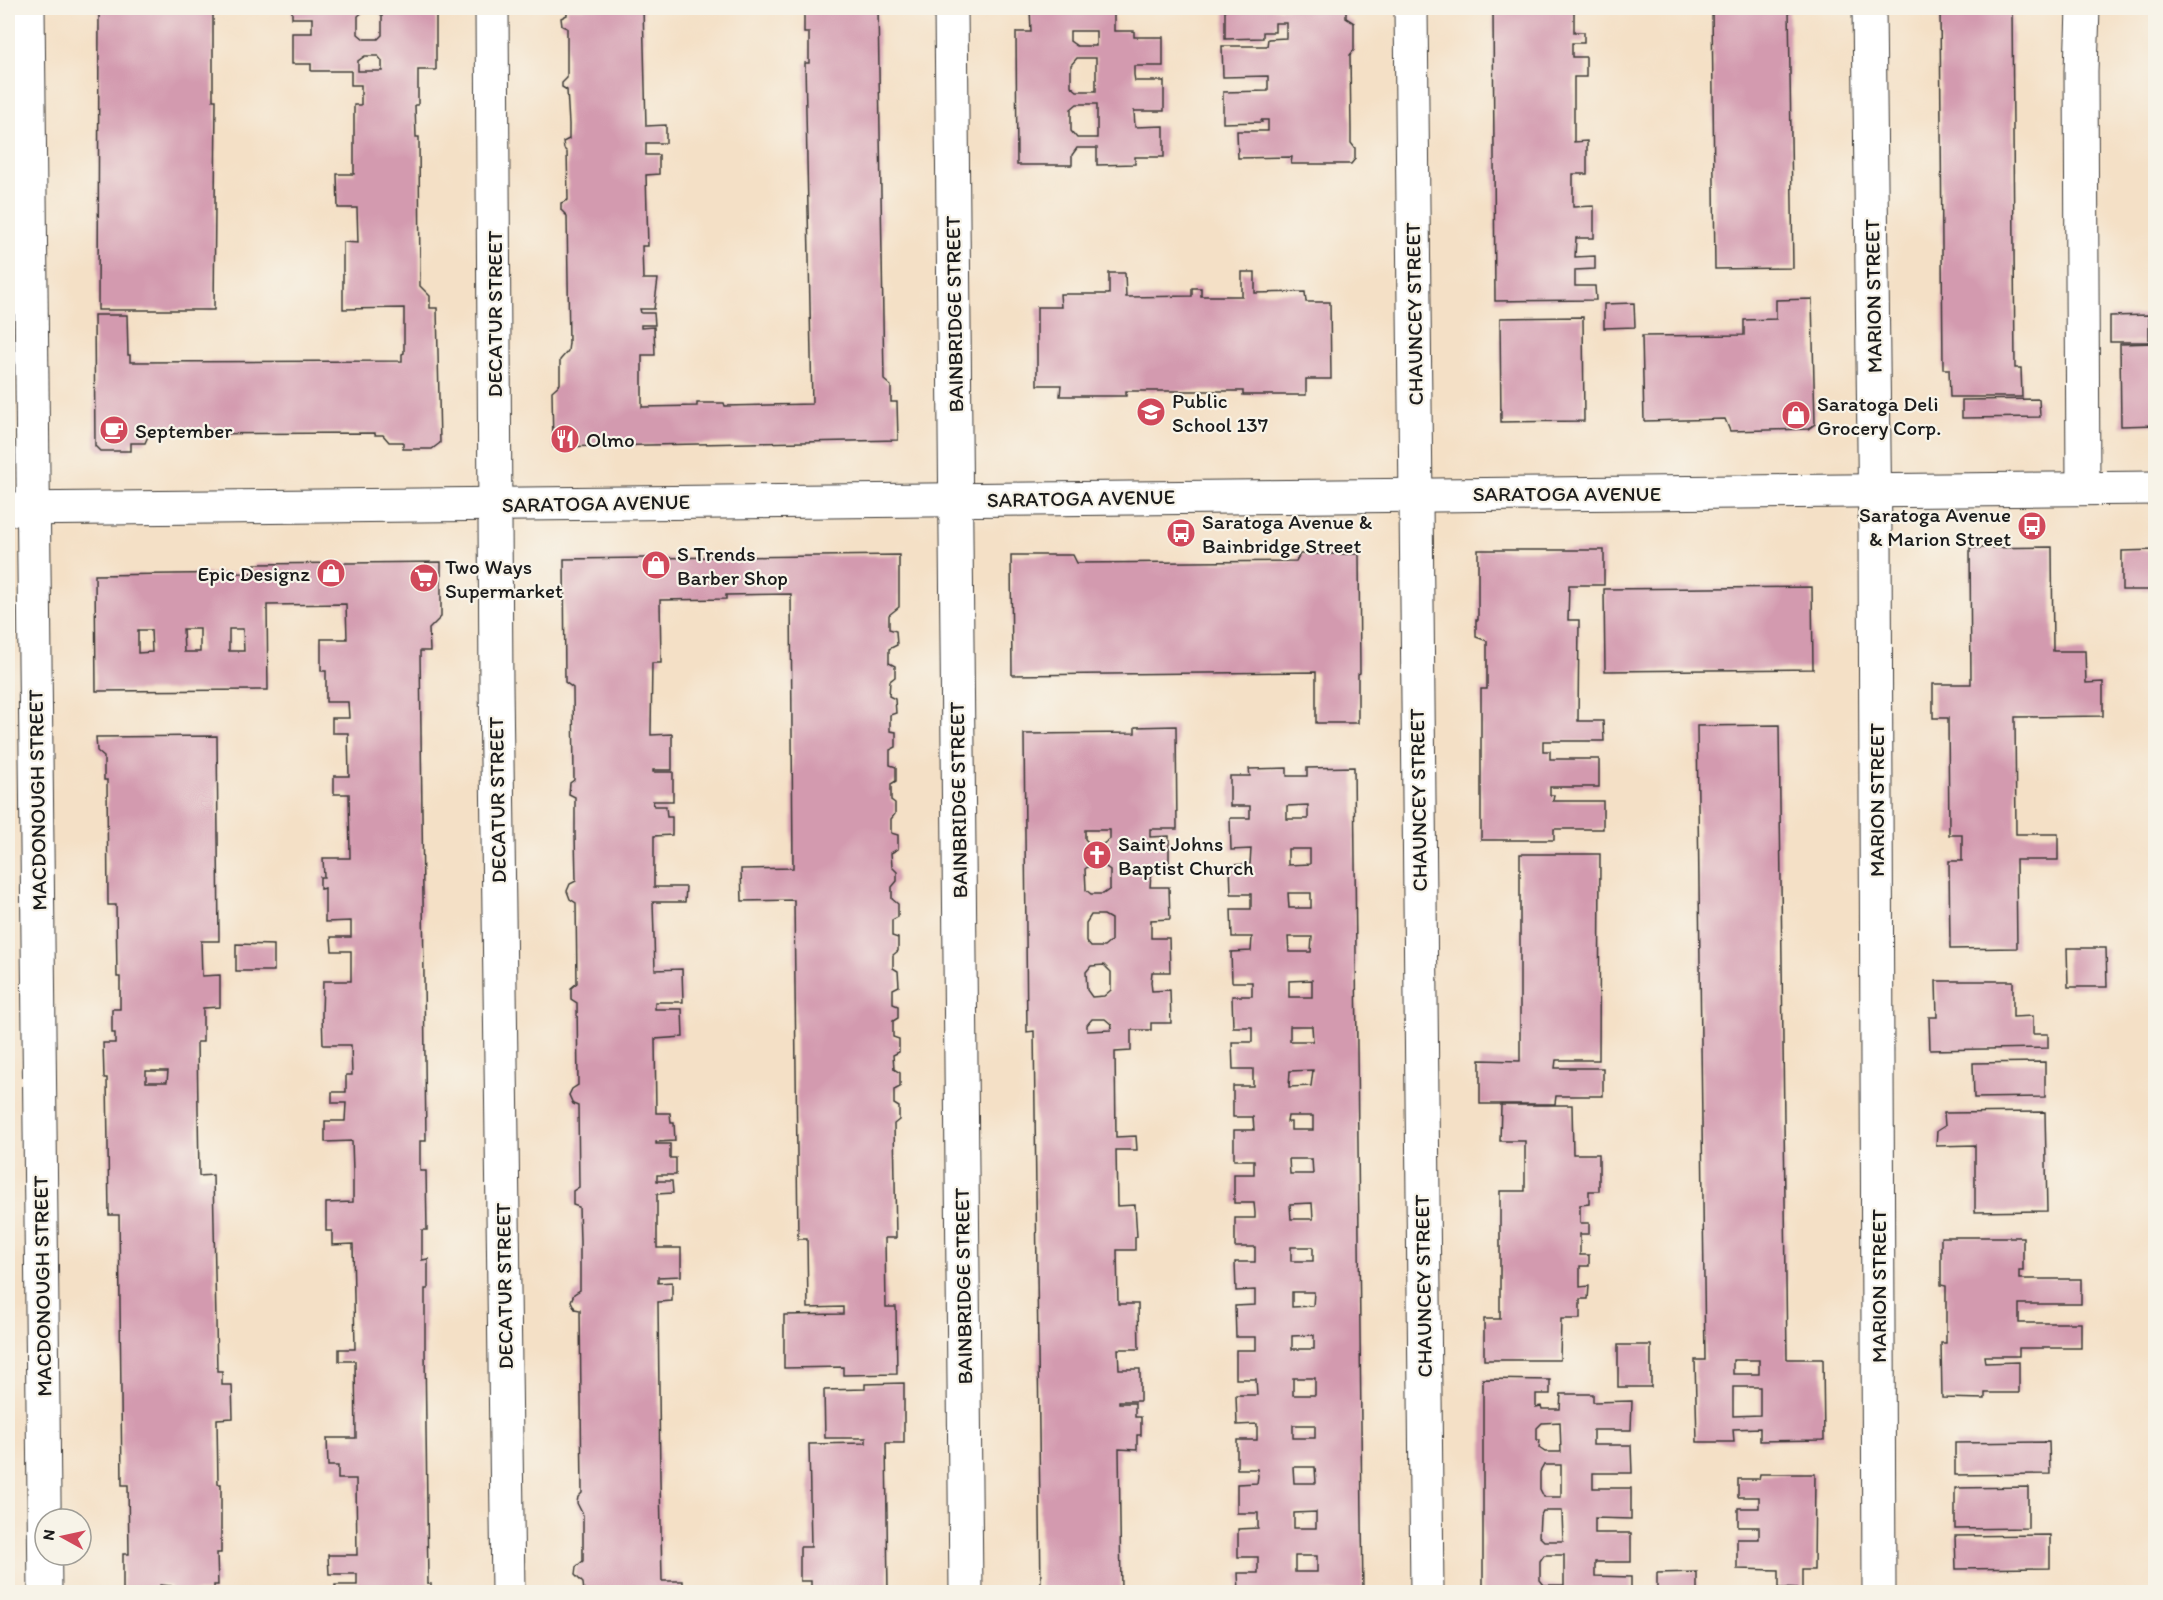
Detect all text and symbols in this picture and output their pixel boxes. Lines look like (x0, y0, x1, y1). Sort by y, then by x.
street label: BAINBRIDGE STREET (940, 215, 968, 413)
street label: MARION STREET (1859, 219, 1887, 373)
street label: CHAUNCEY STREET (1400, 222, 1428, 406)
street label: DECATUR STREET (482, 230, 507, 397)
place label: Public School 137 (1172, 388, 1268, 437)
place label: Saratoga Deli Grocery Corp. (1817, 391, 1941, 440)
school or university icon: Public School 137 (1135, 396, 1167, 428)
shop icon: Saratoga Deli Grocery Corp. (1780, 399, 1812, 431)
cafe icon: September (98, 414, 130, 446)
place label: September (135, 418, 232, 443)
restaurant icon: Olmo (549, 423, 581, 455)
place label: Olmo (586, 427, 635, 452)
street label: SARATOGA AVENUE (1473, 481, 1661, 506)
street label: SARATOGA AVENUE (987, 484, 1176, 512)
street label: SARATOGA AVENUE (502, 489, 691, 517)
place label: Saratoga Avenue & Marion Street (1859, 502, 2011, 551)
place label: Saratoga Avenue & Bainbridge Street (1202, 509, 1373, 558)
bus stop icon: Saratoga Avenue & Marion Street (2016, 510, 2048, 542)
bus stop icon: Saratoga Avenue & Bainbridge Street (1165, 517, 1197, 549)
place label: S Trends Barber Shop (677, 541, 788, 590)
shop icon: S Trends Barber Shop (640, 549, 672, 581)
place label: Two Ways Supermarket (445, 554, 563, 603)
shop icon: Epic Designz (315, 557, 347, 589)
place label: Epic Designz (197, 561, 310, 586)
supermarket icon: Two Ways Supermarket (408, 562, 440, 594)
street label: MACDONOUGH STREET (23, 689, 51, 911)
street label: BAINBRIDGE STREET (944, 701, 972, 899)
street label: CHAUNCEY STREET (1404, 708, 1432, 892)
street label: DECATUR STREET (483, 716, 511, 884)
street label: MARION STREET (1864, 723, 1889, 877)
place label: Saint Johns Baptist Church (1118, 831, 1254, 880)
church icon: Saint Johns Baptist Church (1081, 839, 1113, 871)
street label: MACDONOUGH STREET (28, 1175, 56, 1397)
street label: BAINBRIDGE STREET (949, 1187, 977, 1385)
street label: CHAUNCEY STREET (1409, 1194, 1437, 1378)
street label: DECATUR STREET (490, 1202, 518, 1370)
street label: MARION STREET (1866, 1209, 1891, 1363)
north arrow (33, 1507, 93, 1567)
text: N (38, 1528, 59, 1542)

